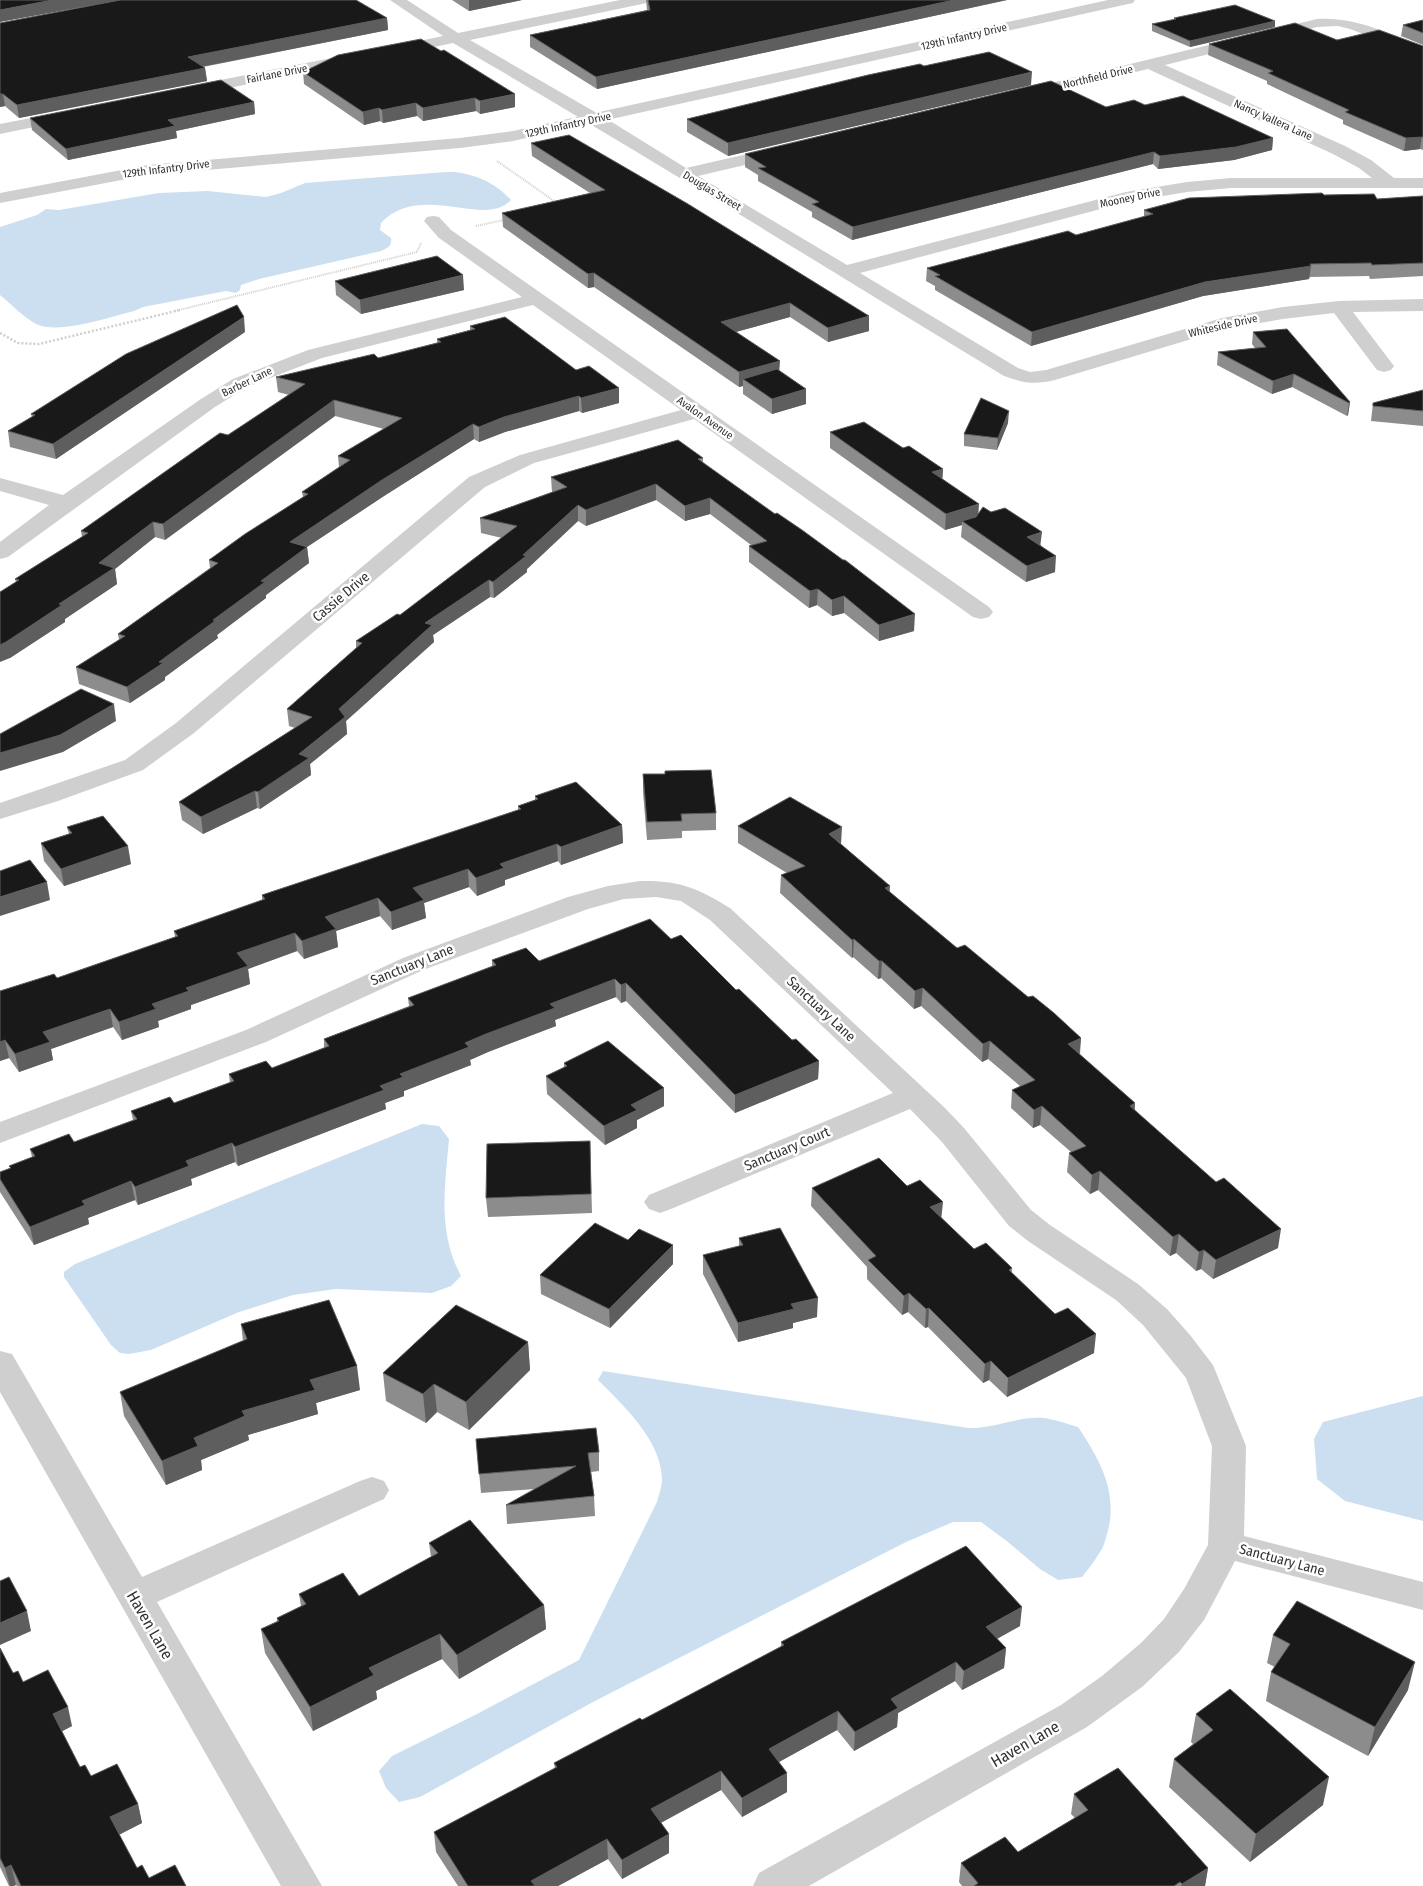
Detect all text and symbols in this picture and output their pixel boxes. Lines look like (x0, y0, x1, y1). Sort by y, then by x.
street label: 129th Infantry Drive (920, 21, 1008, 53)
street label: Fairlane Drive (246, 62, 308, 86)
street label: Northfield Drive (1062, 63, 1134, 91)
street label: Nancy Vallera Lane (1232, 97, 1314, 143)
street label: 129th Infantry Drive (524, 110, 612, 140)
street label: 129th Infantry Drive (122, 157, 210, 181)
street label: Douglas Street (681, 169, 744, 214)
street label: Mooney Drive (1099, 185, 1161, 211)
street label: Whiteside Drive (1187, 312, 1259, 340)
street label: Barber Lane (220, 364, 274, 400)
street label: Avalon Avenue (674, 394, 736, 442)
street label: Cassie Drive (309, 568, 373, 626)
street label: Sanctuary Lane (368, 941, 456, 989)
street label: Sanctuary Lane (783, 973, 859, 1045)
street label: Sanctuary Court (742, 1123, 833, 1175)
street label: Sanctuary Lane (1237, 1540, 1327, 1580)
street label: Haven Lane (123, 1588, 177, 1663)
street label: Haven Lane (988, 1717, 1063, 1771)

